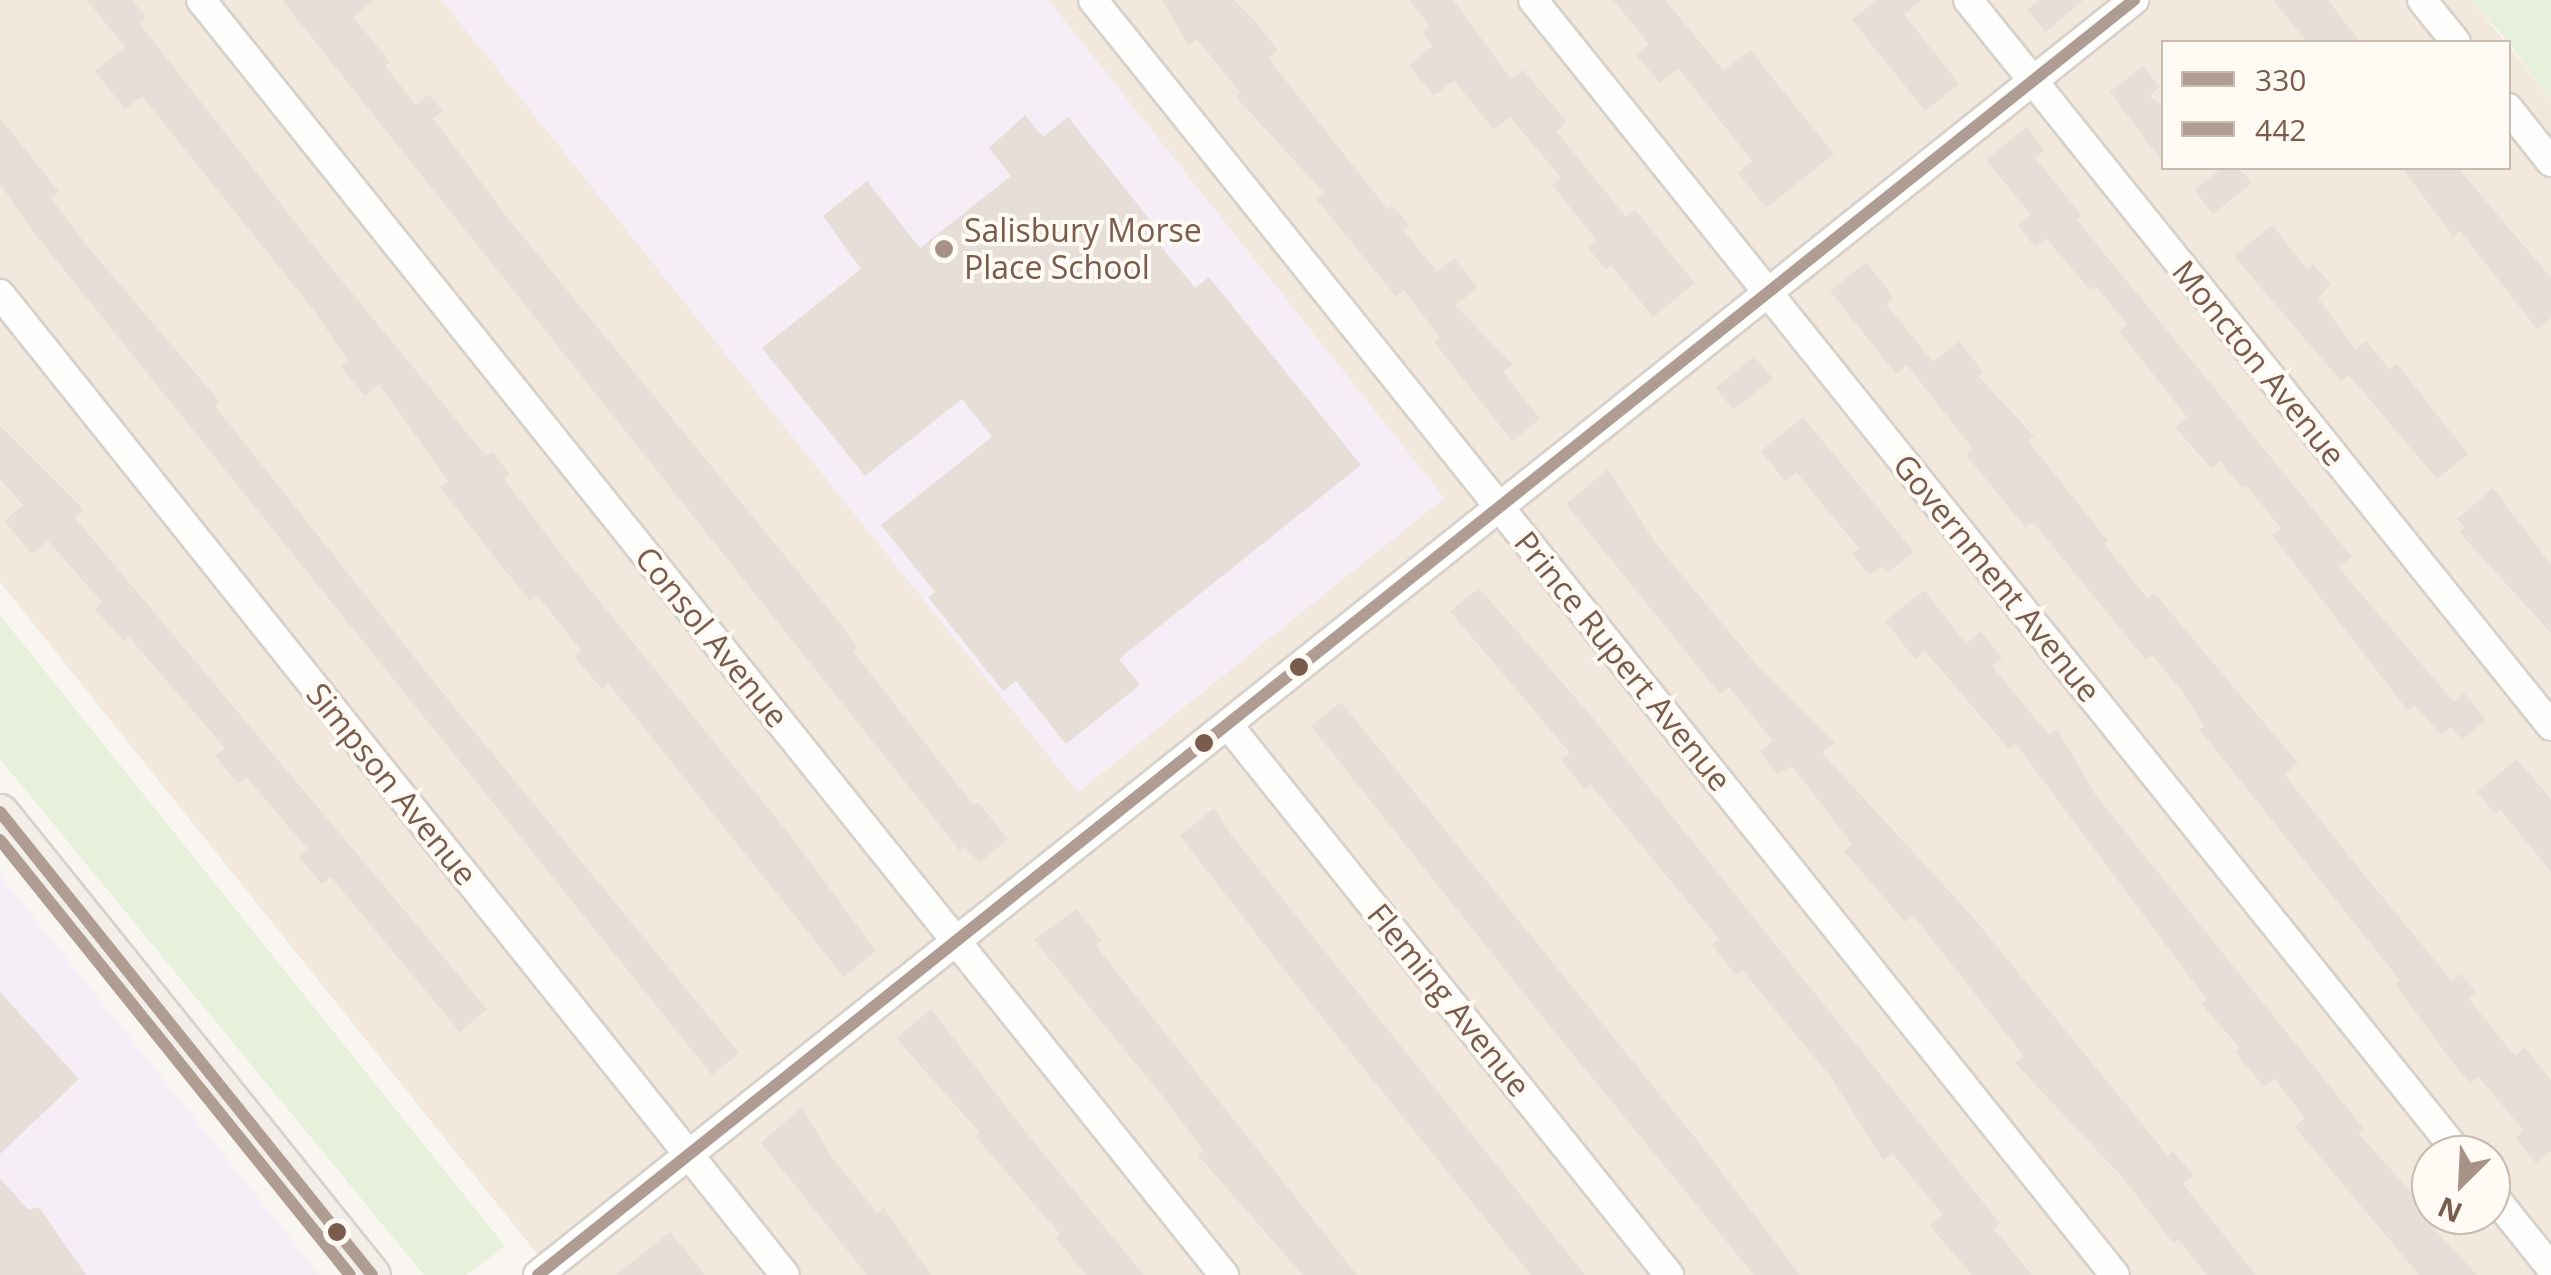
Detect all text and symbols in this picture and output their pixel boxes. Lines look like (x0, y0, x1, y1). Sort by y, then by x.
legend (2161, 40, 2511, 170)
text: 330 (2255, 59, 2306, 100)
text: 442 (2255, 109, 2306, 150)
place label: Salisbury Morse Place School (964, 212, 1202, 287)
marker: Salisbury Morse Place School (933, 238, 955, 260)
street label: Moncton Avenue (2164, 253, 2354, 473)
street label: Government Avenue (1885, 446, 2109, 710)
street label: Prince Rupert Avenue (1507, 523, 1739, 799)
street label: Consol Avenue (627, 539, 797, 735)
unlabelled marker (1289, 657, 1309, 677)
street label: Simpson Avenue (299, 675, 485, 893)
unlabelled marker (1194, 733, 1214, 753)
street label: Fleming Avenue (1360, 896, 1538, 1104)
north arrow (2411, 1135, 2511, 1235)
text: N (2431, 1189, 2468, 1233)
unlabelled marker (327, 1222, 347, 1242)

